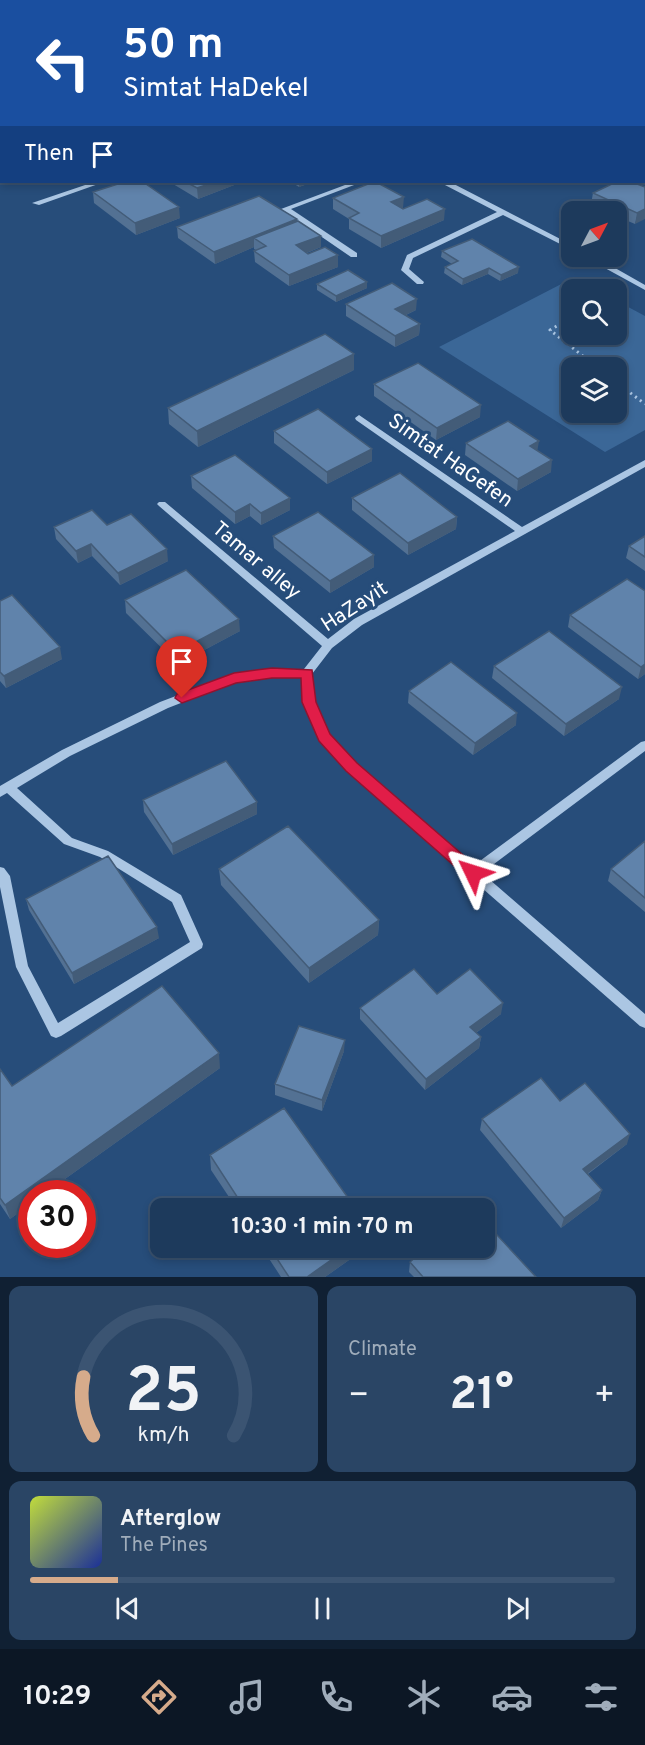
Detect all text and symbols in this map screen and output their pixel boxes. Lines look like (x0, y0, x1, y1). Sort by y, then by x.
text: 50 m (123, 20, 224, 73)
icon: left (24, 24, 102, 102)
text: Simtat HaDekel (123, 72, 309, 106)
icon: arrive (86, 138, 119, 171)
text: Then (24, 141, 74, 168)
north arrow (561, 201, 627, 267)
map controls (561, 201, 627, 423)
button: search (561, 279, 627, 345)
button: layers (561, 357, 627, 423)
street label: Simtat HaGefen (382, 408, 518, 514)
street label: Tamar alley (206, 516, 306, 606)
street label: HaZayit (316, 576, 393, 639)
pin (156, 636, 207, 698)
icon: arrive (165, 645, 198, 678)
position arrow (441, 841, 505, 905)
speed limit sign: 30 (18, 1180, 96, 1258)
text: 10:30 · 1 min · 70 m (232, 1214, 413, 1241)
text: Climate (348, 1337, 417, 1363)
text: 25 (125, 1355, 202, 1434)
text: 21° (449, 1368, 514, 1425)
text: − (348, 1376, 369, 1418)
text: + (594, 1376, 615, 1418)
text: km/h (137, 1422, 190, 1449)
text: Afterglow (120, 1506, 221, 1533)
text: The Pines (120, 1533, 208, 1559)
icon: previous (111, 1592, 144, 1625)
icon: pause (306, 1592, 339, 1625)
icon: next (501, 1592, 534, 1625)
icon: directions (138, 1676, 180, 1718)
icon: music (226, 1676, 268, 1718)
icon: phone (315, 1676, 357, 1718)
icon: climate (403, 1676, 445, 1718)
icon: car (491, 1676, 533, 1718)
icon: filters (580, 1676, 622, 1718)
text: 10:29 (23, 1680, 91, 1714)

